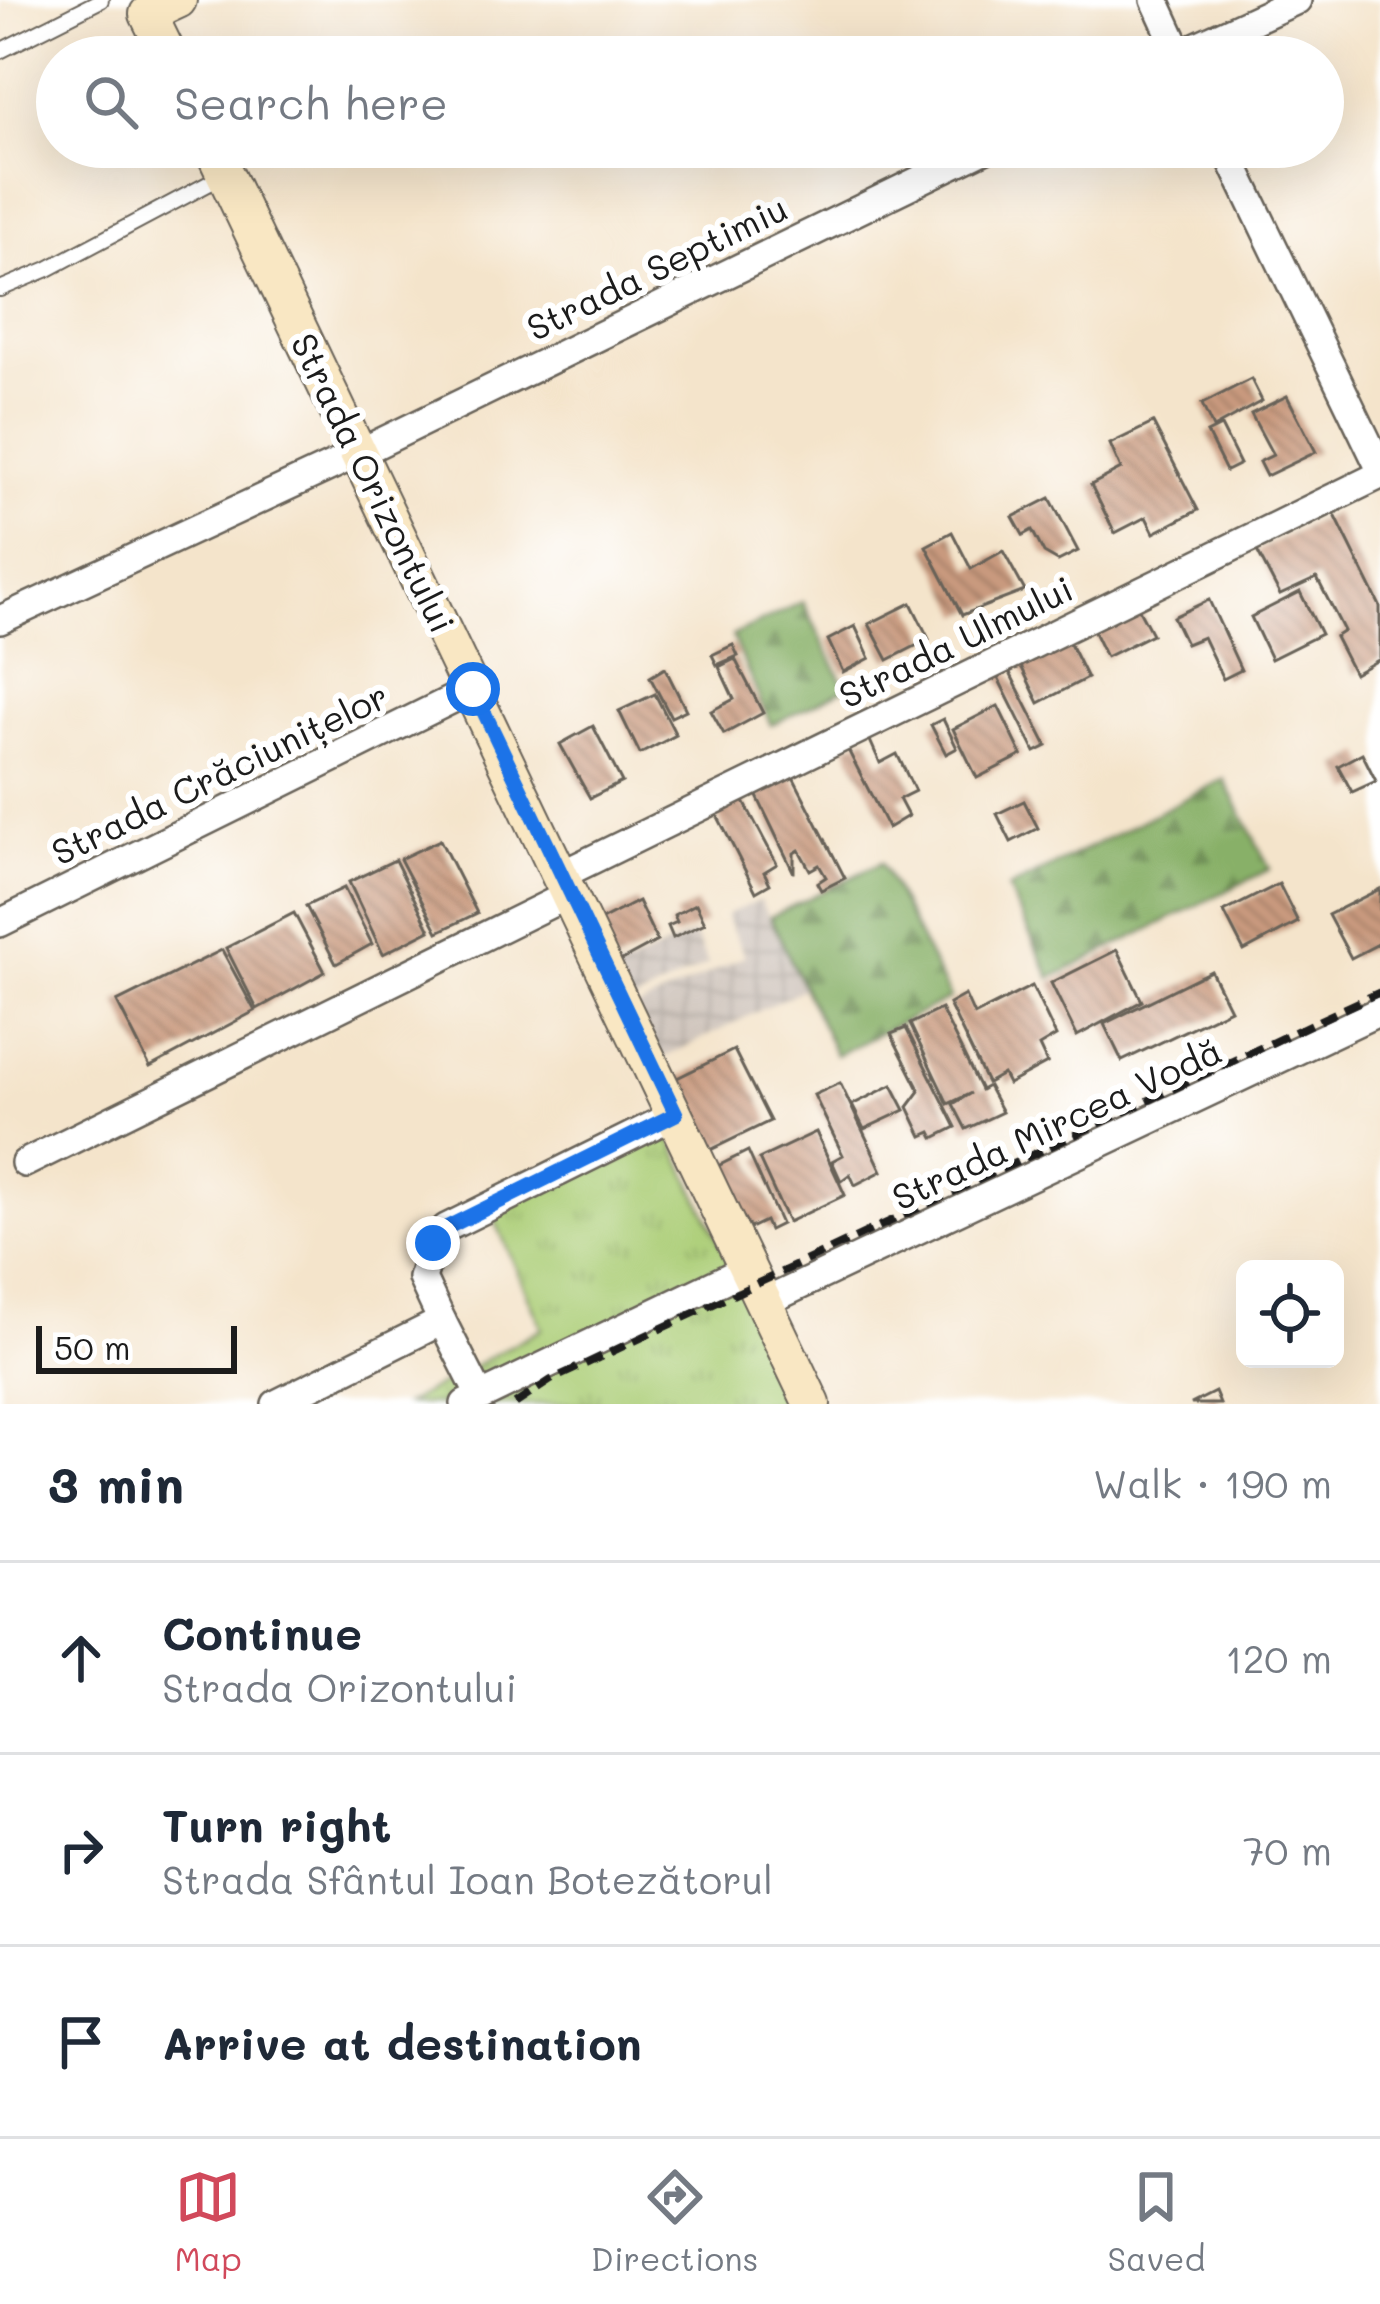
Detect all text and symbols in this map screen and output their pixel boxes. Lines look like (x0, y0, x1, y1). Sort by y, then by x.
search box (36, 36, 1344, 168)
icon: search (78, 69, 144, 135)
text: Search here (174, 73, 448, 131)
street label: Strada Septimiu (518, 183, 794, 350)
street label: Strada Orizontului (281, 325, 467, 640)
street label: Strada Ulmului (831, 564, 1080, 718)
route start (446, 662, 500, 716)
street label: Strada Crăciunițelor (43, 671, 396, 876)
street label: Strada Mircea Vodă (884, 1026, 1229, 1220)
route end (406, 1216, 460, 1270)
map controls (1236, 1260, 1344, 1368)
button: locate (1236, 1260, 1344, 1368)
scale bar (36, 1320, 237, 1373)
text: 50 m (54, 1325, 130, 1368)
text: 3 min (48, 1449, 184, 1516)
text: Walk · 190 m (1093, 1457, 1332, 1508)
text: Continue (162, 1603, 362, 1661)
icon: ahead (48, 1625, 114, 1691)
text: 120 m (1225, 1632, 1332, 1683)
text: Strada Orizontului (162, 1661, 517, 1712)
text: Turn right (162, 1795, 391, 1853)
icon: right (48, 1817, 114, 1883)
text: 70 m (1243, 1824, 1332, 1875)
text: Strada Sfântul Ioan Botezătorul (162, 1853, 773, 1904)
icon: arrive (48, 2009, 114, 2075)
text: Arrive at destination (162, 2013, 642, 2071)
tab: Map (175, 2164, 242, 2279)
tab: Directions (591, 2164, 758, 2279)
tab: Saved (1108, 2164, 1205, 2279)

